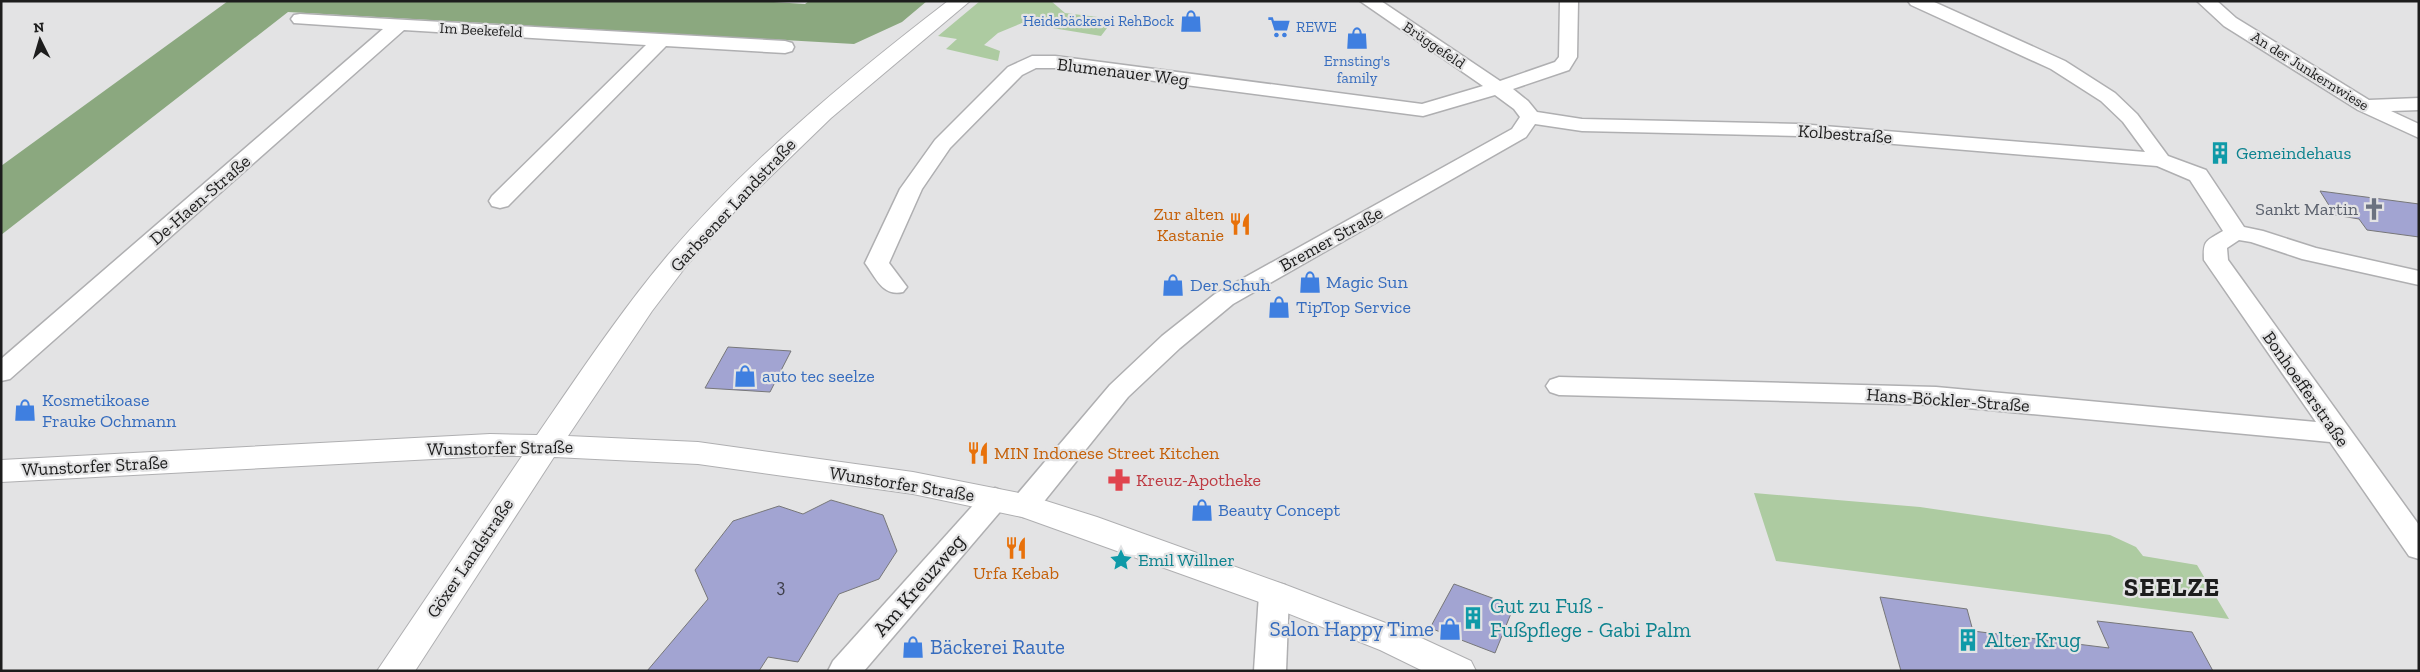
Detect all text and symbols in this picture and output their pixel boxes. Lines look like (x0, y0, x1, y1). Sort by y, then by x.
shop icon: Heidebäckerei RehBock (1178, 8, 1204, 34)
place label: Heidebäckerei RehBock (1023, 12, 1174, 30)
supermarket icon: REWE (1266, 14, 1292, 40)
north arrow (15, 15, 65, 65)
place label: REWE (1296, 18, 1337, 36)
street label: Brüggefeld (1399, 18, 1469, 73)
text: N (33, 19, 45, 36)
street label: Im Beekefeld (439, 19, 524, 41)
shop icon: Ernsting's family (1344, 25, 1370, 51)
street label: An der Junkernwiese (2248, 28, 2372, 114)
place label: Ernsting's family (1324, 52, 1390, 87)
street label: Blumenauer Weg (1056, 53, 1190, 91)
street label: Kolbestraße (1797, 120, 1893, 148)
street label: Garbsener Landstraße (665, 134, 801, 276)
building icon: Gemeindehaus (2207, 140, 2233, 166)
place label: Gemeindehaus (2236, 142, 2351, 164)
street label: De-Haen-Straße (145, 150, 255, 250)
church icon: Sankt Martin (2361, 196, 2387, 222)
place label: Sankt Martin (2255, 198, 2359, 220)
street label: Bremer Straße (1275, 202, 1387, 276)
place label: Zur alten Kastanie (1153, 203, 1225, 246)
restaurant icon: Zur alten Kastanie (1227, 211, 1253, 237)
shop icon: Magic Sun (1297, 269, 1323, 295)
place label: Magic Sun (1326, 271, 1408, 293)
shop icon: Der Schuh (1160, 272, 1186, 298)
place label: Der Schuh (1190, 274, 1271, 296)
shop icon: TipTop Service (1266, 294, 1292, 320)
place label: TipTop Service (1296, 296, 1411, 318)
street label: Bonhoefferstraße (2258, 327, 2354, 451)
shop icon: auto tec seelze (732, 363, 758, 389)
place label: auto tec seelze (762, 365, 875, 387)
street label: Hans-Böckler-Straße (1866, 383, 2030, 417)
place label: Kosmetikoase Frauke Ochmann (42, 389, 177, 432)
shop icon: Kosmetikoase Frauke Ochmann (12, 397, 38, 423)
street label: Wunstorfer Straße (427, 436, 573, 460)
restaurant icon: MIN Indonese Street Kitchen (965, 440, 991, 466)
place label: MIN Indonese Street Kitchen (994, 442, 1220, 464)
street label: Wunstorfer Straße (21, 451, 169, 481)
street label: Wunstorfer Straße (828, 462, 976, 506)
pharmacy icon: Kreuz-Apotheke (1106, 467, 1132, 493)
place label: Kreuz-Apotheke (1136, 469, 1261, 491)
street label: Göxer Landstraße (422, 494, 518, 622)
shop icon: Beauty Concept (1189, 497, 1215, 523)
place label: Beauty Concept (1218, 499, 1341, 521)
street label: Am Kreuzweg (867, 528, 970, 641)
restaurant icon: Urfa Kebab (1003, 535, 1029, 561)
place icon: Emil Willner (1108, 547, 1134, 573)
place label: Emil Willner (1138, 549, 1235, 571)
place label: Urfa Kebab (973, 562, 1059, 584)
district label: SEELZE (2124, 571, 2220, 603)
house number: 3 (777, 575, 786, 597)
place label: Gut zu Fuß - Fußpflege - Gabi Palm (1490, 593, 1691, 642)
building icon: Gut zu Fuß - Fußpflege - Gabi Palm (1460, 605, 1486, 631)
place label: Salon Happy Time (1269, 616, 1434, 641)
shop icon: Salon Happy Time (1437, 616, 1463, 642)
building icon: Alter Krug (1955, 627, 1981, 653)
place label: Alter Krug (1985, 627, 2081, 652)
shop icon: Bäckerei Raute (900, 634, 926, 660)
place label: Bäckerei Raute (930, 634, 1065, 659)

